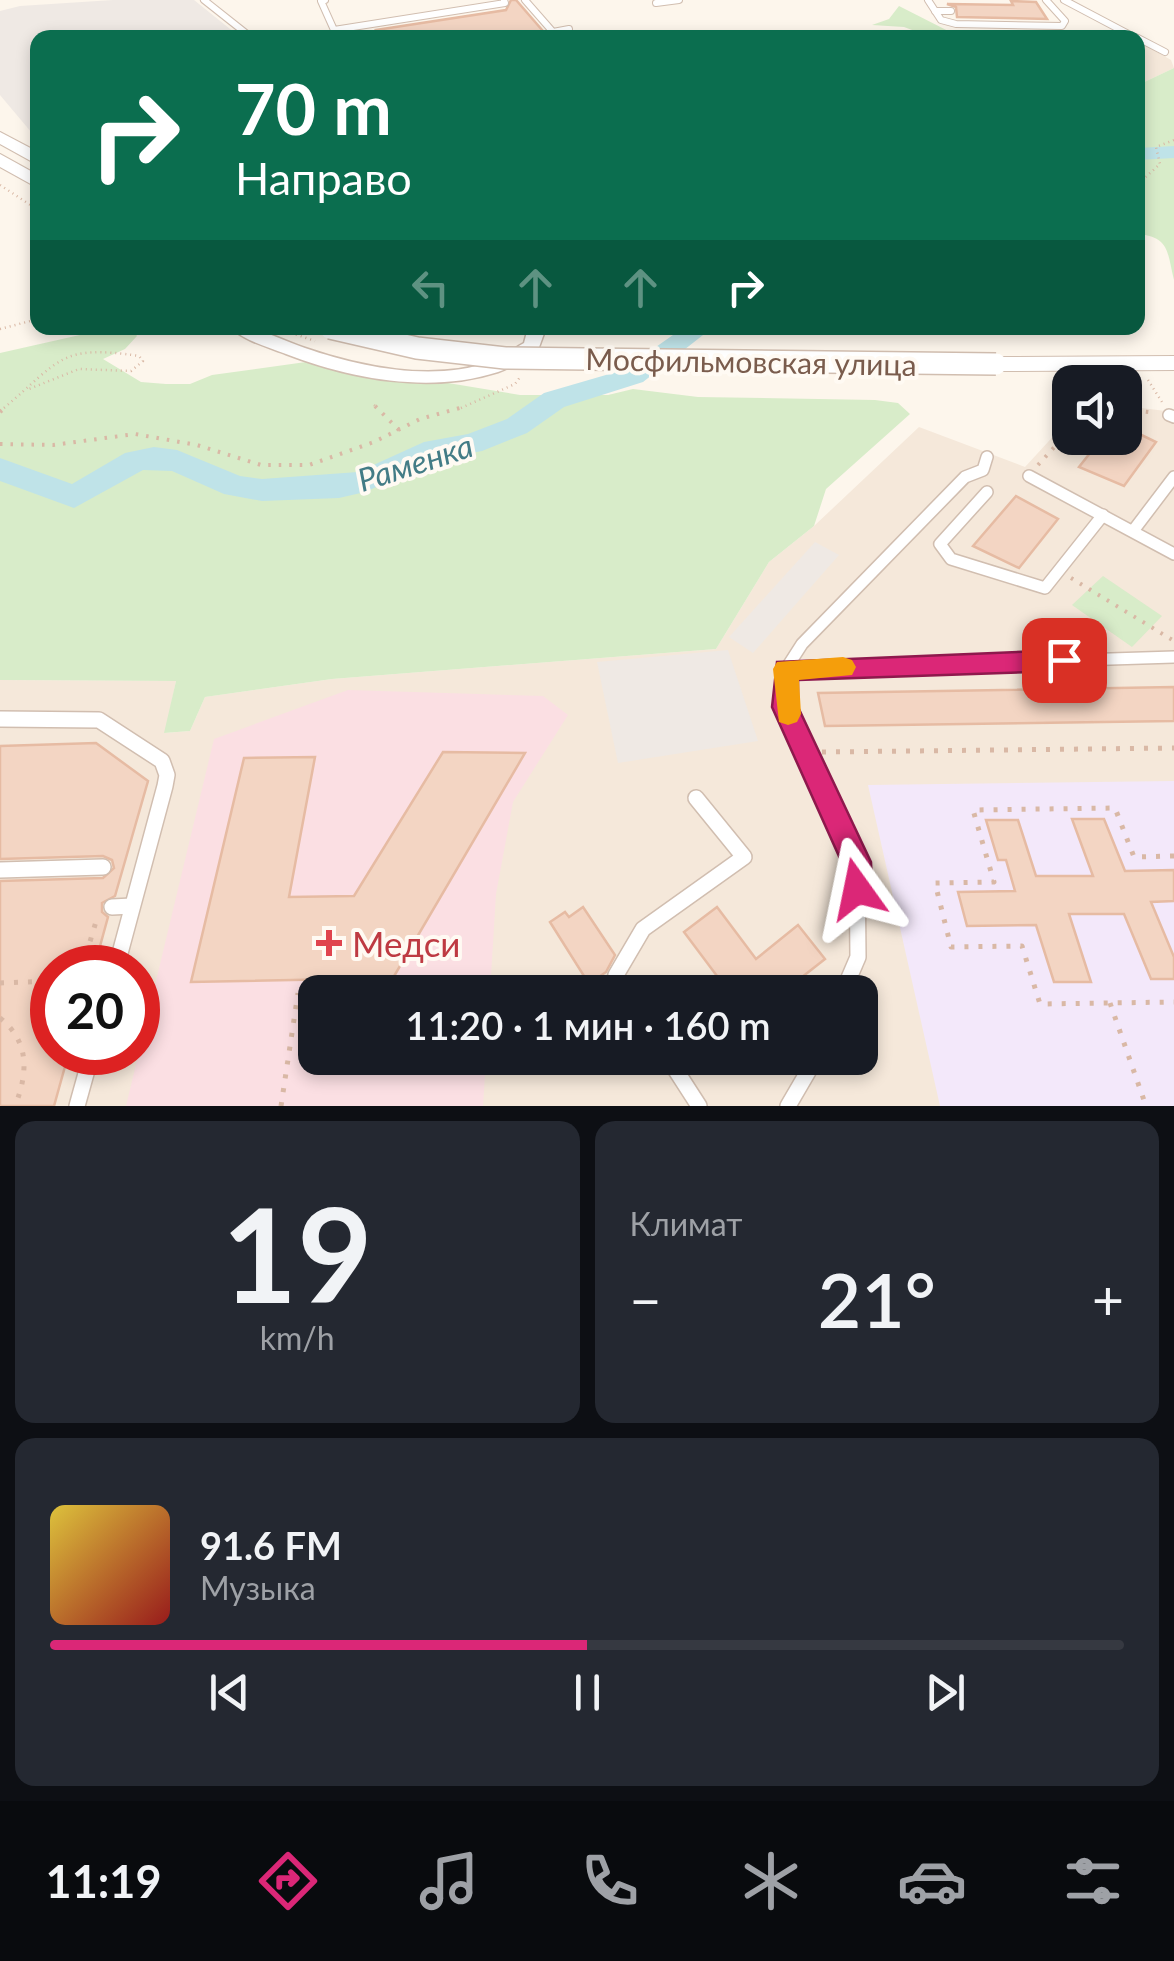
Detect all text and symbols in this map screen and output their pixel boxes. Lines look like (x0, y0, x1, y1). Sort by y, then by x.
text: 70 m (235, 66, 392, 150)
icon: right (70, 70, 200, 200)
text: Направо (235, 151, 412, 205)
icon: left (403, 260, 458, 315)
icon: ahead (508, 260, 563, 315)
icon: ahead (613, 260, 668, 315)
icon: right (718, 260, 773, 315)
street label: Мосфильмовская улица (585, 340, 917, 382)
map controls (1052, 365, 1142, 455)
button: sound (1052, 365, 1142, 455)
water label: Раменка (352, 425, 478, 499)
pin (1022, 618, 1107, 703)
icon: arrive (1037, 633, 1092, 688)
position arrow (805, 837, 909, 941)
place label: Медси (352, 922, 460, 964)
marker: Медси (316, 930, 342, 956)
speed limit sign: 20 (30, 945, 160, 1075)
text: 11:20 · 1 мин · 160 m (405, 1002, 771, 1048)
text: 19 (222, 1175, 373, 1331)
text: Климат (630, 1204, 742, 1243)
text: 21° (818, 1254, 936, 1344)
text: − (630, 1266, 661, 1332)
text: + (1092, 1266, 1124, 1332)
text: km/h (260, 1318, 335, 1357)
text: 91.6 FM (200, 1522, 342, 1568)
text: Музыка (200, 1568, 316, 1607)
icon: previous (202, 1665, 257, 1720)
icon: pause (560, 1665, 615, 1720)
icon: next (918, 1665, 973, 1720)
icon: directions (253, 1846, 323, 1916)
icon: music (414, 1846, 484, 1916)
icon: phone (575, 1846, 645, 1916)
icon: climate (736, 1846, 806, 1916)
icon: car (897, 1846, 967, 1916)
icon: filters (1058, 1846, 1128, 1916)
text: 11:19 (46, 1854, 162, 1908)

